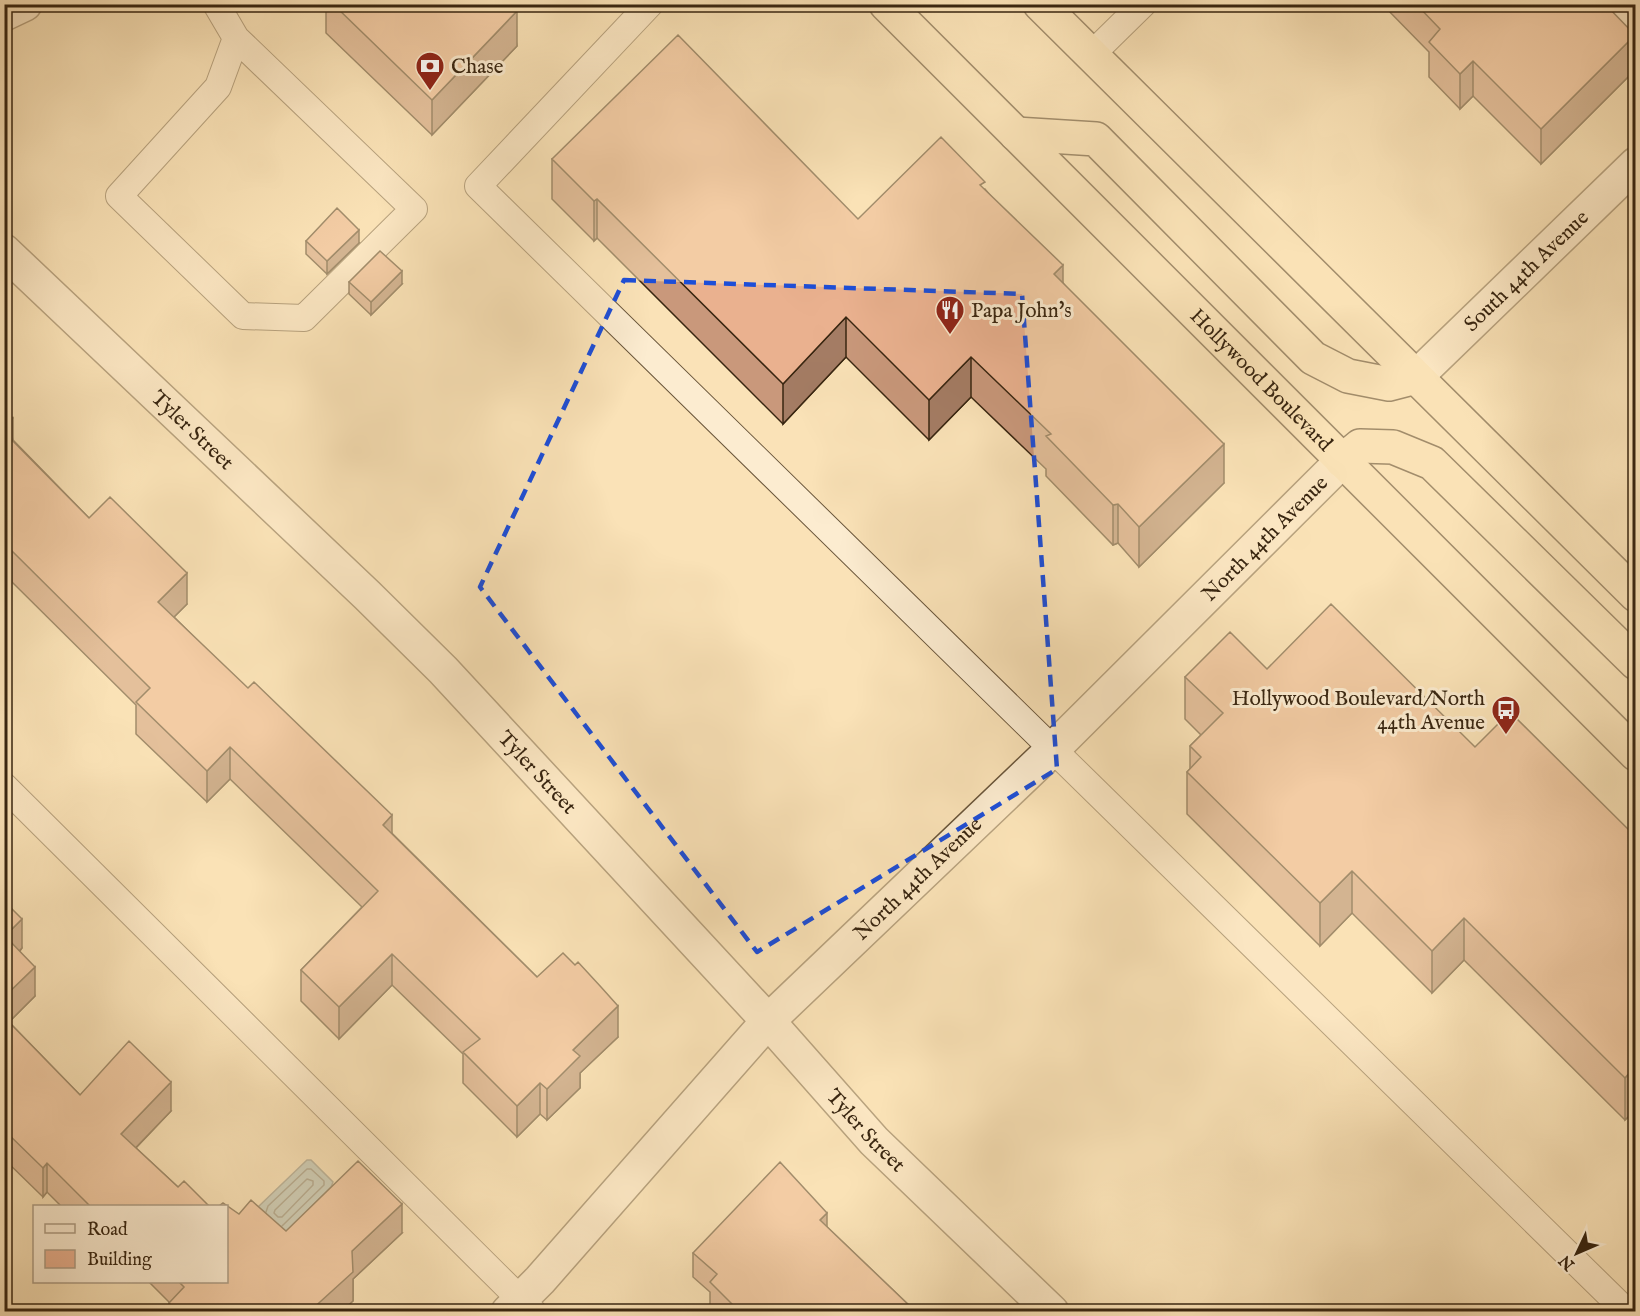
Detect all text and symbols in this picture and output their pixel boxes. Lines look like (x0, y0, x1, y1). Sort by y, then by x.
bank icon: Chase (414, 50, 446, 92)
place label: Chase (451, 54, 504, 81)
street label: South 44th Avenue (1459, 205, 1595, 338)
restaurant icon: Papa John's (934, 294, 966, 336)
place label: Papa John's (971, 298, 1072, 325)
street label: Hollywood Boulevard (1183, 303, 1338, 458)
street label: Tyler Street (145, 385, 239, 477)
street label: North 44th Avenue (1197, 470, 1335, 608)
place label: Hollywood Boulevard/North 44th Avenue (1232, 686, 1485, 737)
bus stop icon: Hollywood Boulevard/North 44th Avenue (1490, 694, 1522, 736)
street label: Tyler Street (491, 726, 582, 821)
street label: North 44th Avenue (849, 812, 989, 947)
street label: Tyler Street (819, 1084, 910, 1179)
legend (33, 1205, 228, 1283)
text: Road (87, 1219, 128, 1242)
north arrow (1547, 1223, 1607, 1283)
text: Building (87, 1249, 152, 1272)
text: N (1556, 1250, 1580, 1275)

